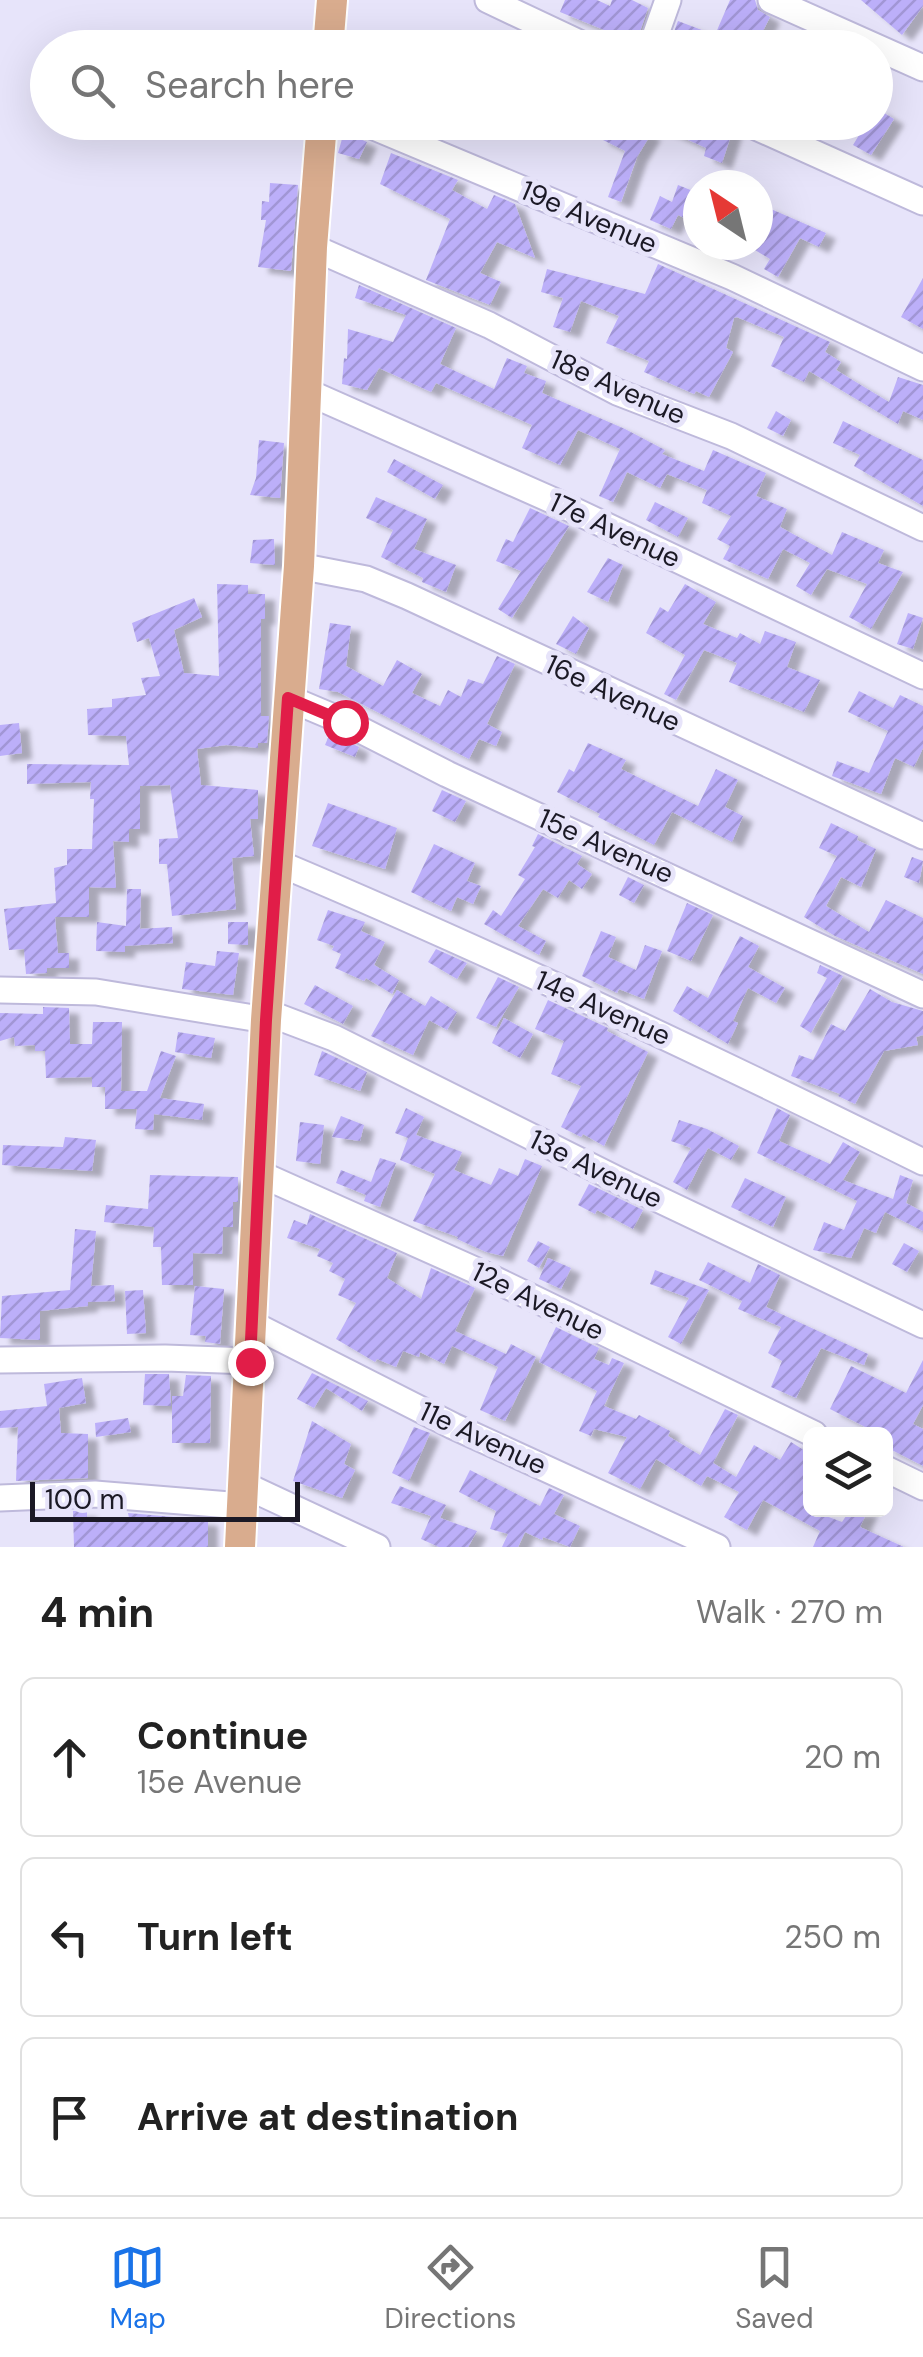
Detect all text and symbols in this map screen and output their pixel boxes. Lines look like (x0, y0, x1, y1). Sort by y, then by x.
search box (30, 30, 893, 140)
icon: search (65, 58, 120, 113)
text: Search here (145, 60, 355, 110)
north arrow (683, 170, 773, 260)
street label: 19e Avenue (515, 172, 663, 262)
street label: 18e Avenue (545, 341, 691, 433)
street label: 17e Avenue (543, 484, 687, 576)
street label: 16e Avenue (540, 646, 686, 740)
route start (323, 700, 369, 746)
street label: 15e Avenue (533, 800, 679, 892)
street label: 14e Avenue (530, 962, 676, 1054)
street label: 13e Avenue (523, 1121, 669, 1217)
street label: 12e Avenue (466, 1253, 610, 1349)
route end (228, 1340, 274, 1386)
street label: 11e Avenue (414, 1393, 552, 1483)
map controls (803, 1427, 893, 1517)
button: layers (803, 1427, 893, 1517)
scale bar (30, 1477, 300, 1522)
text: 100 m (45, 1481, 124, 1518)
text: 4 min (40, 1585, 154, 1640)
text: Walk · 270 m (696, 1591, 883, 1633)
text: Continue (137, 1711, 308, 1761)
icon: ahead (42, 1730, 97, 1785)
text: 20 m (804, 1736, 881, 1778)
text: 15e Avenue (137, 1761, 302, 1803)
icon: left (42, 1910, 97, 1965)
text: Turn left (137, 1912, 293, 1962)
text: 250 m (784, 1916, 881, 1958)
icon: arrive (42, 2090, 97, 2145)
text: Arrive at destination (137, 2092, 519, 2142)
tab: Map (109, 2240, 166, 2337)
tab: Directions (385, 2240, 516, 2337)
tab: Saved (735, 2240, 814, 2337)

